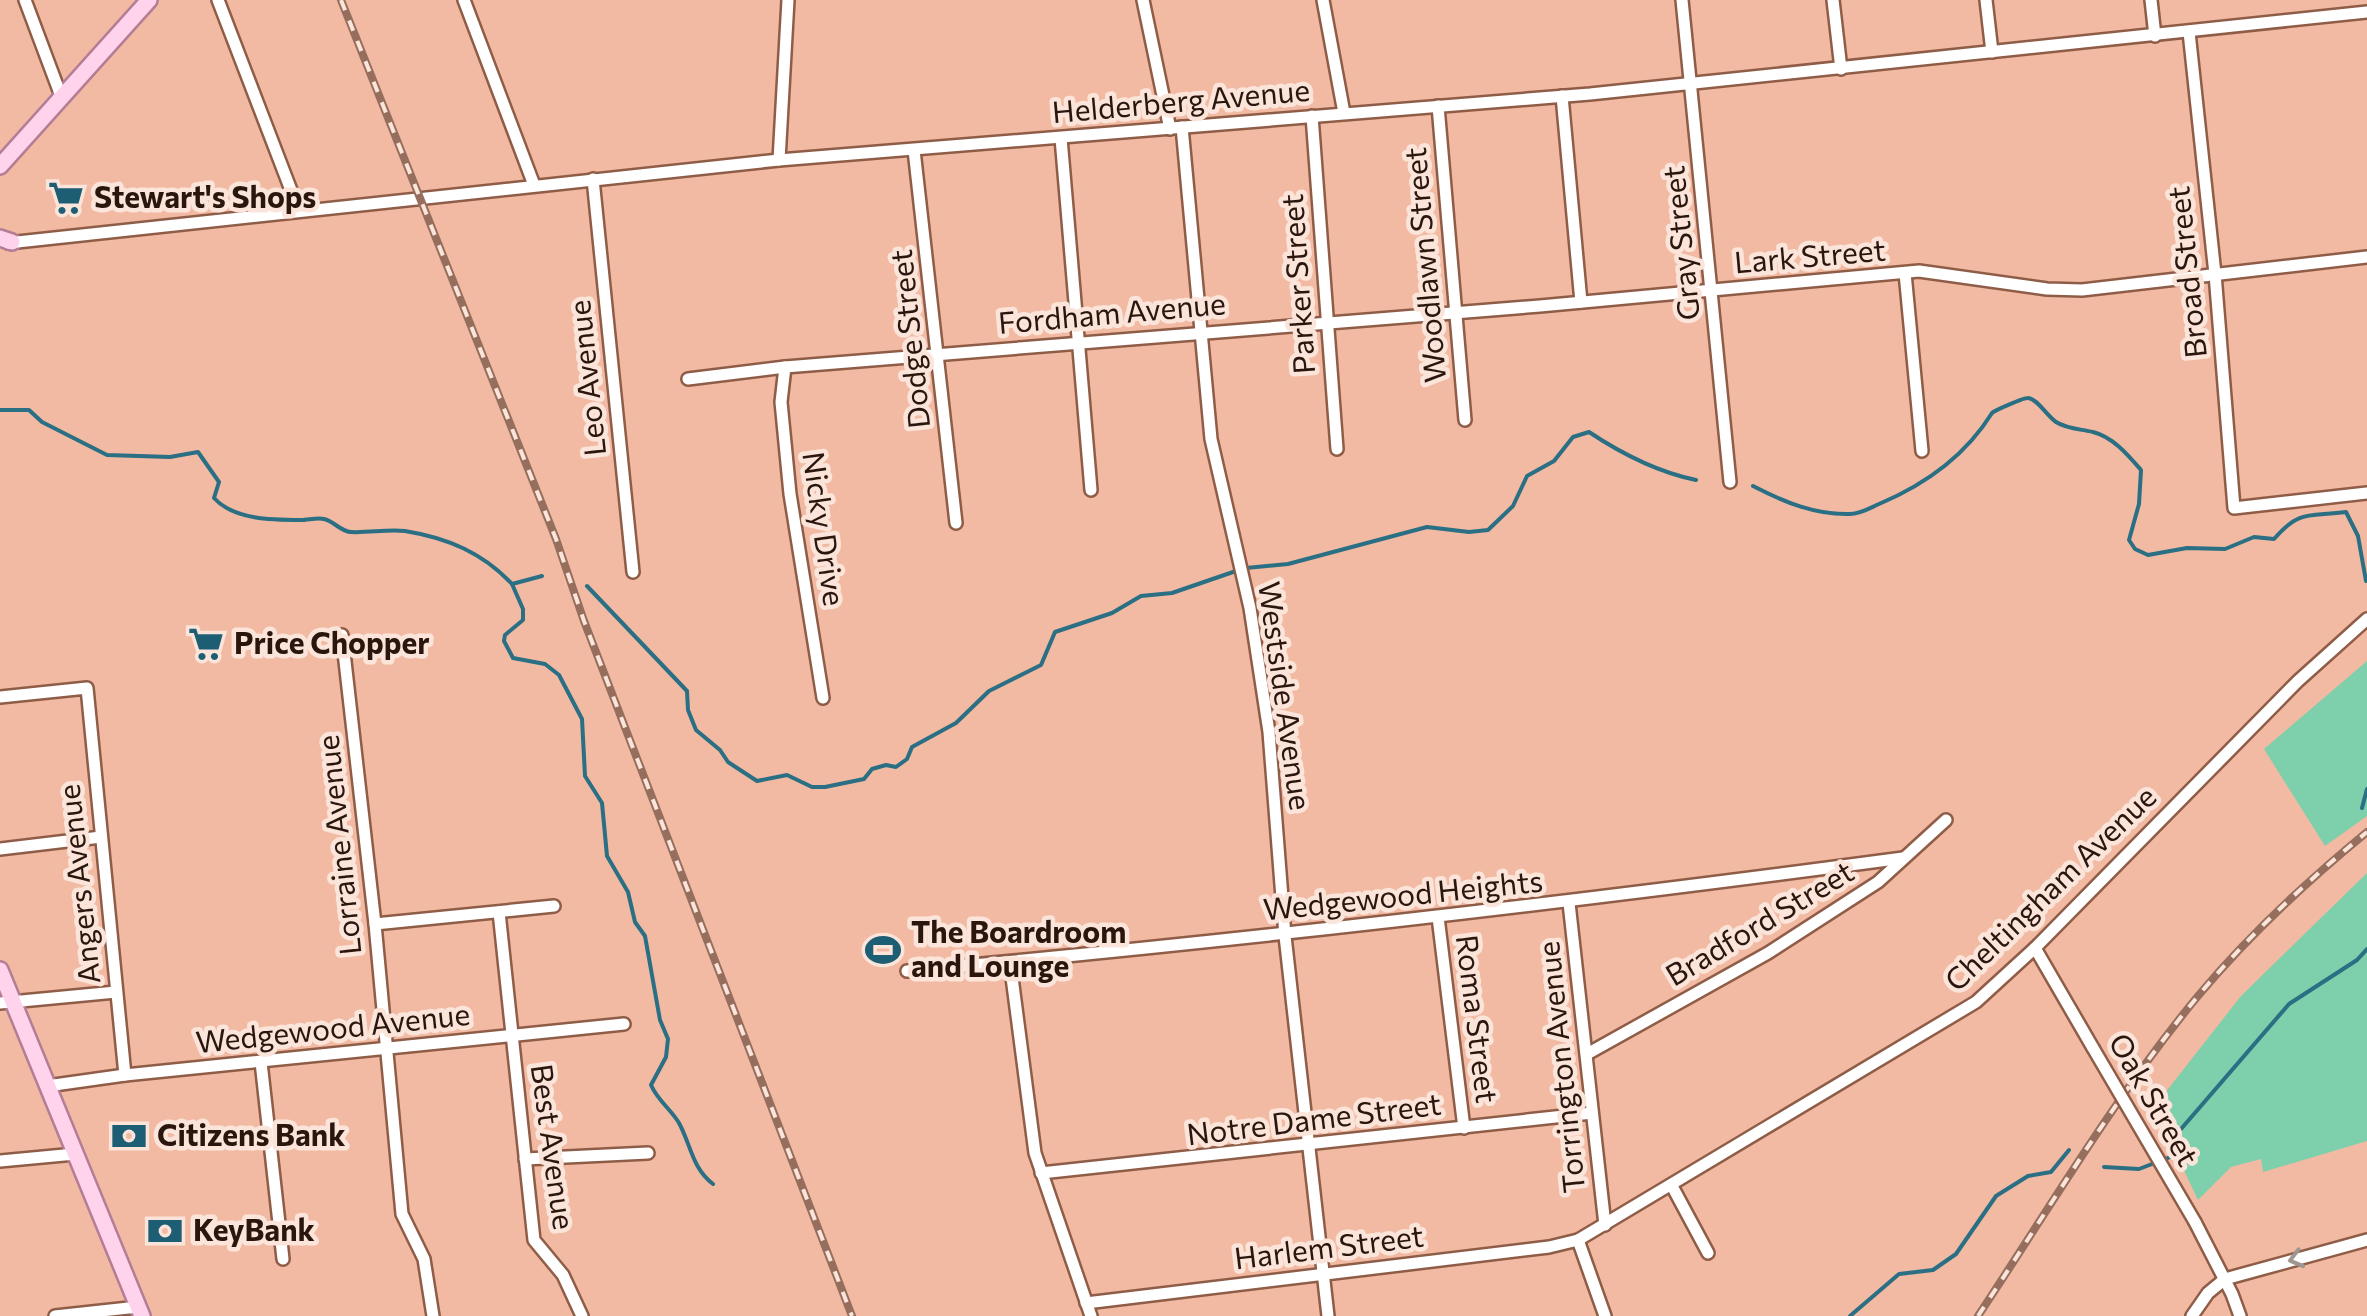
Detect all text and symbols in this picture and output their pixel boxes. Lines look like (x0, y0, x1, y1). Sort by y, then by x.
street label: Helderberg Avenue (1050, 70, 1311, 129)
street label: Woodlawn Street (1395, 146, 1452, 385)
street label: Gray Street (1653, 164, 1706, 322)
place label: Stewart's Shops (94, 177, 316, 214)
supermarket icon: Stewart's Shops (47, 179, 85, 217)
street label: Broad Street (2158, 185, 2213, 360)
street label: Parker Street (1272, 193, 1321, 375)
street label: Lark Street (1733, 229, 1887, 280)
street label: Dodge Street (881, 248, 936, 431)
street label: Fordham Avenue (997, 283, 1227, 340)
street label: Leo Avenue (559, 298, 612, 458)
street label: Nicky Drive (796, 449, 855, 608)
street label: Westside Avenue (1252, 579, 1321, 812)
place label: Price Chopper (234, 623, 430, 660)
supermarket icon: Price Chopper (187, 625, 225, 663)
street label: Lorraine Avenue (308, 733, 367, 957)
street label: Cheltingham Avenue (1936, 777, 2163, 998)
street label: Angers Avenue (49, 783, 106, 986)
street label: Bradford Street (1658, 851, 1859, 992)
street label: Wedgewood Heights (1261, 860, 1544, 927)
place label: The Boardroom and Lounge (911, 912, 1126, 983)
sports icon: The Boardroom and Lounge (864, 931, 902, 969)
street label: Roma Street (1450, 932, 1507, 1105)
street label: Torrington Avenue (1528, 940, 1591, 1195)
street label: Wedgewood Avenue (194, 994, 472, 1059)
street label: Oak Street (2102, 1026, 2208, 1172)
street label: Best Avenue (525, 1061, 584, 1232)
street label: Notre Dame Street (1184, 1084, 1443, 1151)
place label: Citizens Bank (157, 1115, 345, 1152)
bank icon: Citizens Bank (110, 1117, 148, 1155)
place label: KeyBank (193, 1210, 315, 1247)
bank icon: KeyBank (146, 1212, 184, 1250)
street label: Harlem Street (1232, 1216, 1425, 1275)
one-way arrow (2288, 1247, 2305, 1268)

